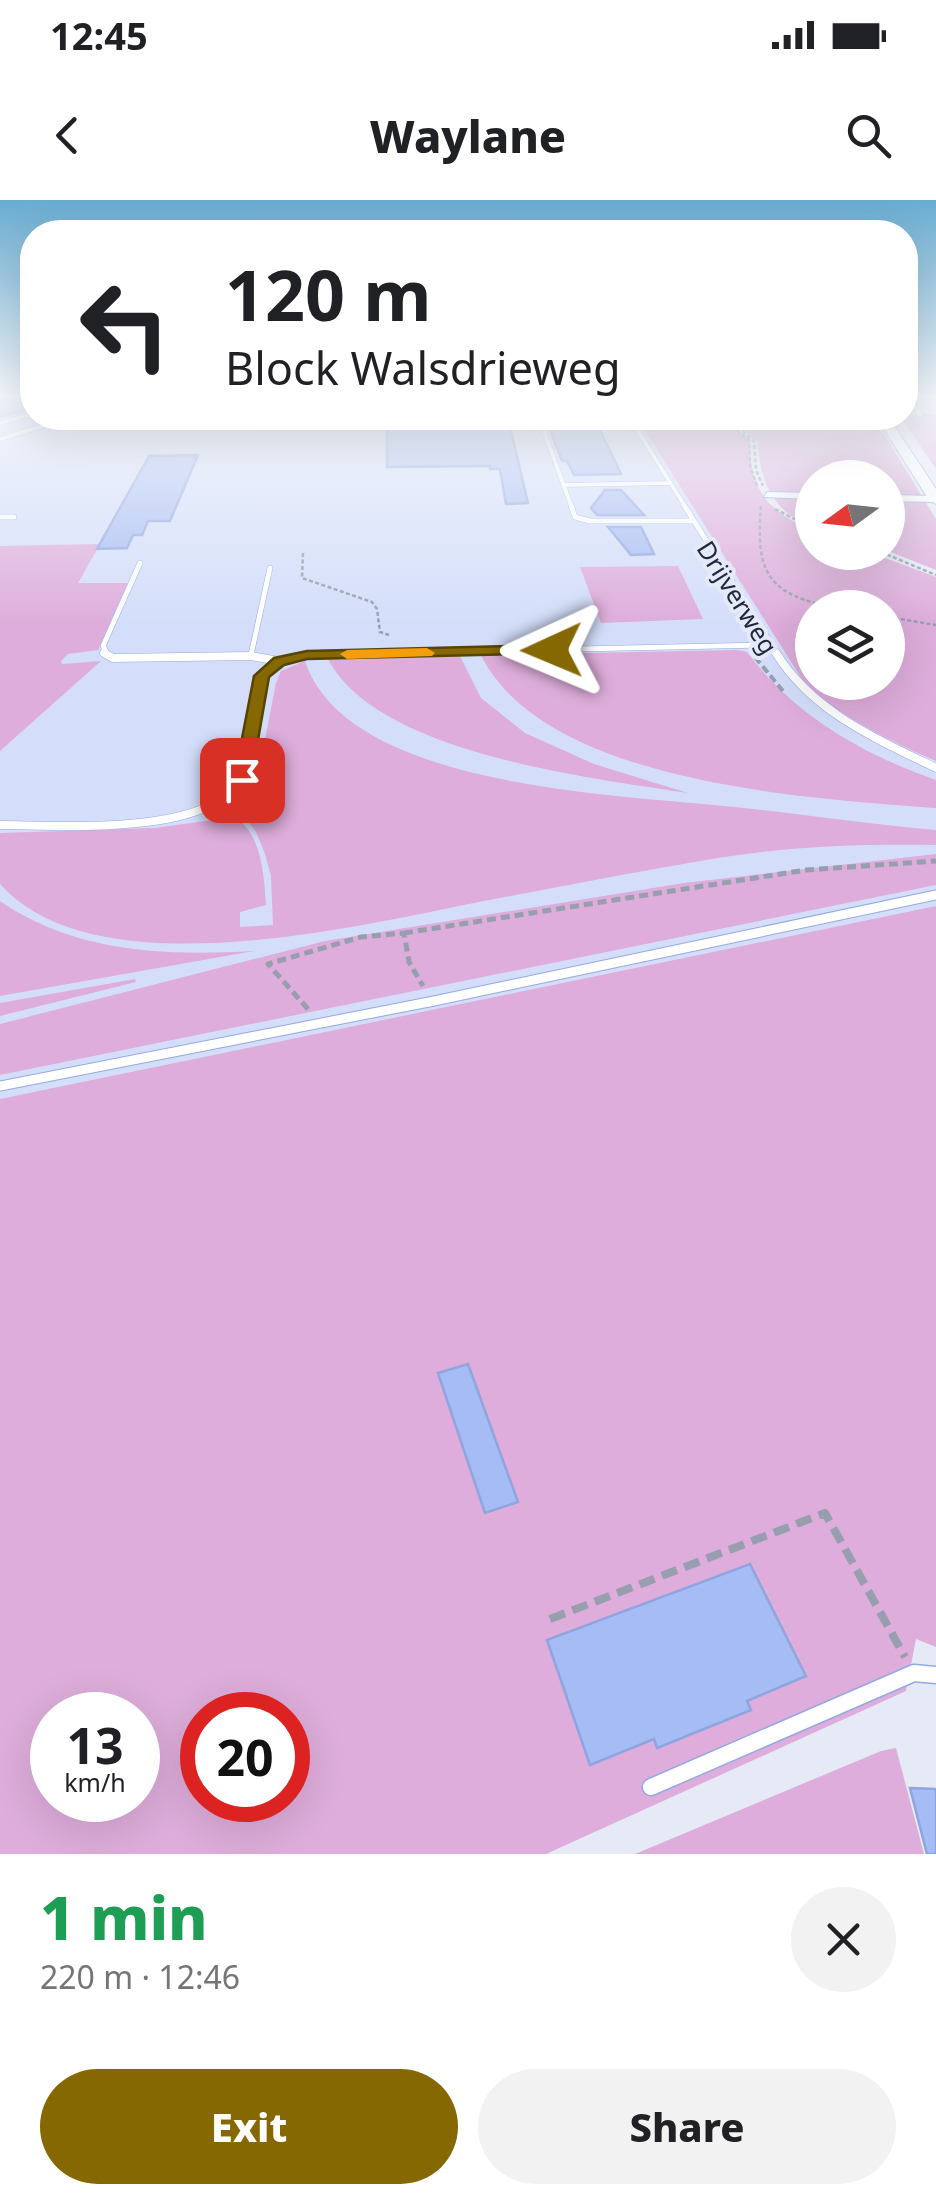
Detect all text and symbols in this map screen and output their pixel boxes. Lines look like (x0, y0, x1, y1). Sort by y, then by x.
text: 12:45 (50, 9, 148, 61)
text: Waylane (370, 105, 566, 166)
icon: back (40, 108, 95, 163)
icon: search (841, 108, 896, 163)
text: 120 m (225, 246, 432, 342)
icon: left (60, 260, 190, 390)
text: Block Walsdrieweg (225, 337, 621, 398)
north arrow (795, 460, 905, 570)
map controls (795, 460, 905, 700)
street label: Drijverweg (690, 534, 786, 660)
button: layers (795, 590, 905, 700)
position arrow (500, 598, 604, 702)
pin (200, 738, 285, 823)
icon: arrive (215, 753, 270, 808)
speed limit sign: 20 (180, 1692, 310, 1822)
text: 13 (66, 1711, 124, 1779)
text: km/h (64, 1765, 126, 1799)
text: 1 min (40, 1876, 208, 1958)
button: close (791, 1887, 896, 1992)
text: 220 m · 12:46 (40, 1955, 240, 1998)
button: Exit (40, 2069, 458, 2184)
button: Share (478, 2069, 896, 2184)

